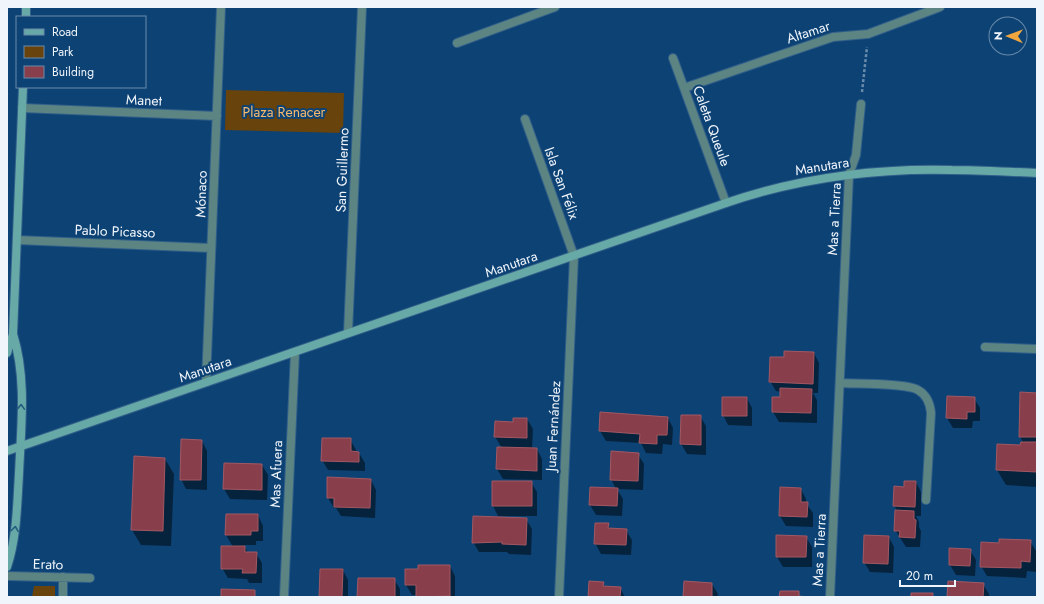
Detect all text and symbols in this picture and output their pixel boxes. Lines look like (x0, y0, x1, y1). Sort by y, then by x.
street label: Altamar (784, 15, 833, 48)
legend (16, 16, 146, 88)
north arrow (988, 16, 1028, 56)
text: Road (52, 23, 78, 41)
text: N (990, 31, 1006, 40)
text: Park (52, 43, 74, 61)
text: Building (52, 63, 94, 81)
street label: Caleta Queule (688, 83, 736, 169)
street label: Manet (126, 89, 163, 111)
park label: Plaza Renacer (243, 102, 326, 122)
street label: San Guillermo (331, 127, 353, 213)
street label: Isla San Félix (540, 144, 584, 222)
street label: Manutara (794, 152, 850, 180)
street label: Mónaco (190, 170, 212, 218)
street label: Mas a Tierra (822, 182, 846, 256)
street label: Pablo Picasso (74, 220, 156, 242)
street label: Manutara (482, 246, 540, 282)
street label: Manutara (176, 351, 234, 387)
street label: Juan Fernández (541, 380, 565, 474)
one-way arrow (17, 404, 26, 410)
street label: Mas Afuera (265, 440, 287, 508)
street label: Mas a Tierra (807, 513, 831, 587)
one-way arrow (10, 526, 19, 532)
street label: Erato (33, 554, 64, 574)
scale bar (900, 562, 955, 588)
text: 20 m (906, 567, 933, 585)

